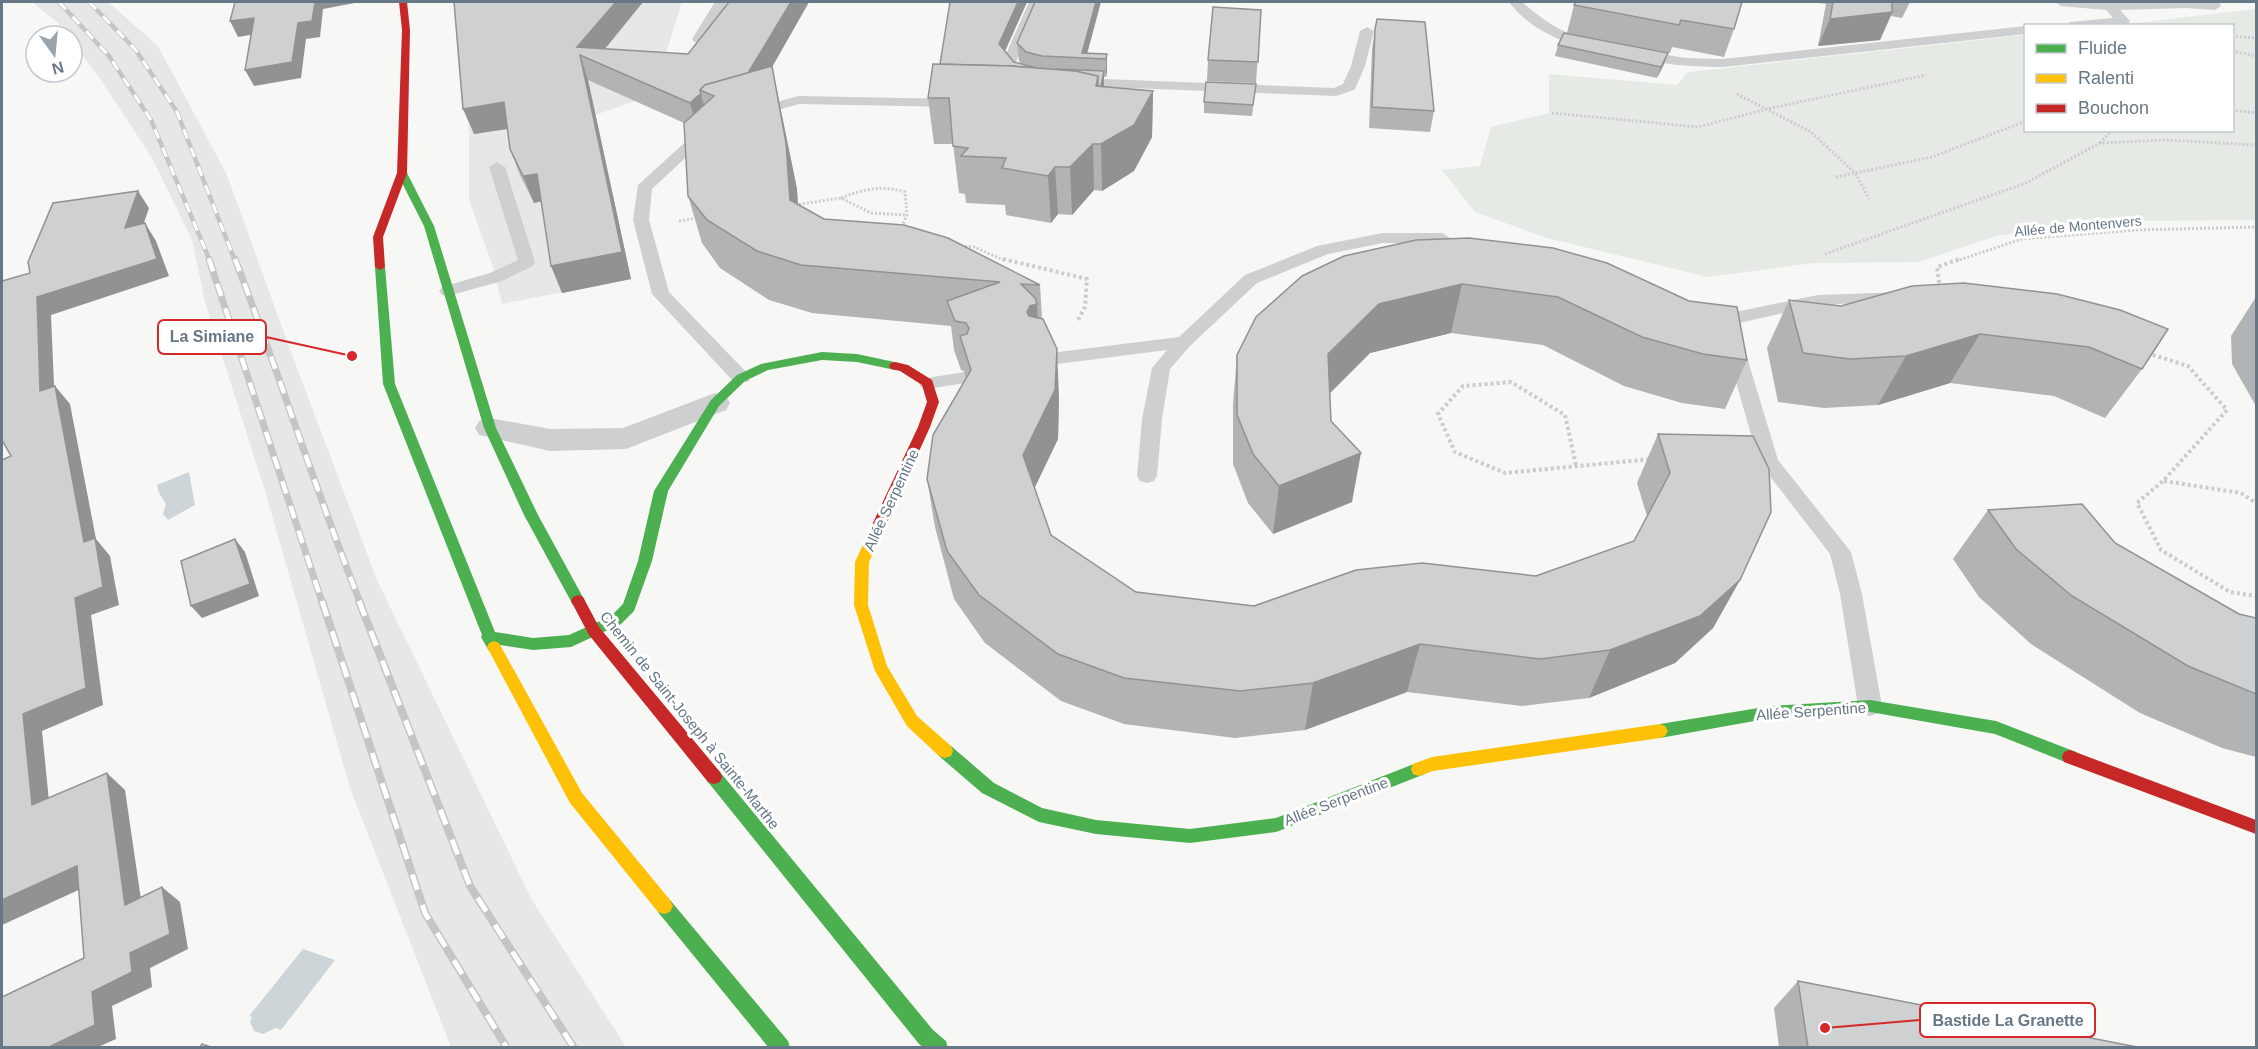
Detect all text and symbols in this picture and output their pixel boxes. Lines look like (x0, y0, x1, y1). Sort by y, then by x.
north arrow (24, 24, 84, 84)
legend (2024, 24, 2234, 132)
text: Fluide (2078, 38, 2127, 58)
text: N (50, 58, 66, 78)
text: Ralenti (2078, 68, 2134, 88)
text: Bouchon (2078, 98, 2149, 118)
street label: Allée de Montenvers (2014, 212, 2142, 240)
callout: La Simiane (158, 320, 266, 354)
text: La Simiane (170, 328, 254, 345)
street label: Allée Serpentine (860, 447, 922, 553)
street label: Chemin de Saint-Joseph à Sainte-Marthe (597, 608, 783, 832)
street label: Allée Serpentine (1756, 699, 1866, 723)
street label: Allée Serpentine (1282, 773, 1390, 829)
callout: Bastide La Granette (1920, 1003, 2095, 1037)
text: Bastide La Granette (1932, 1012, 2084, 1029)

